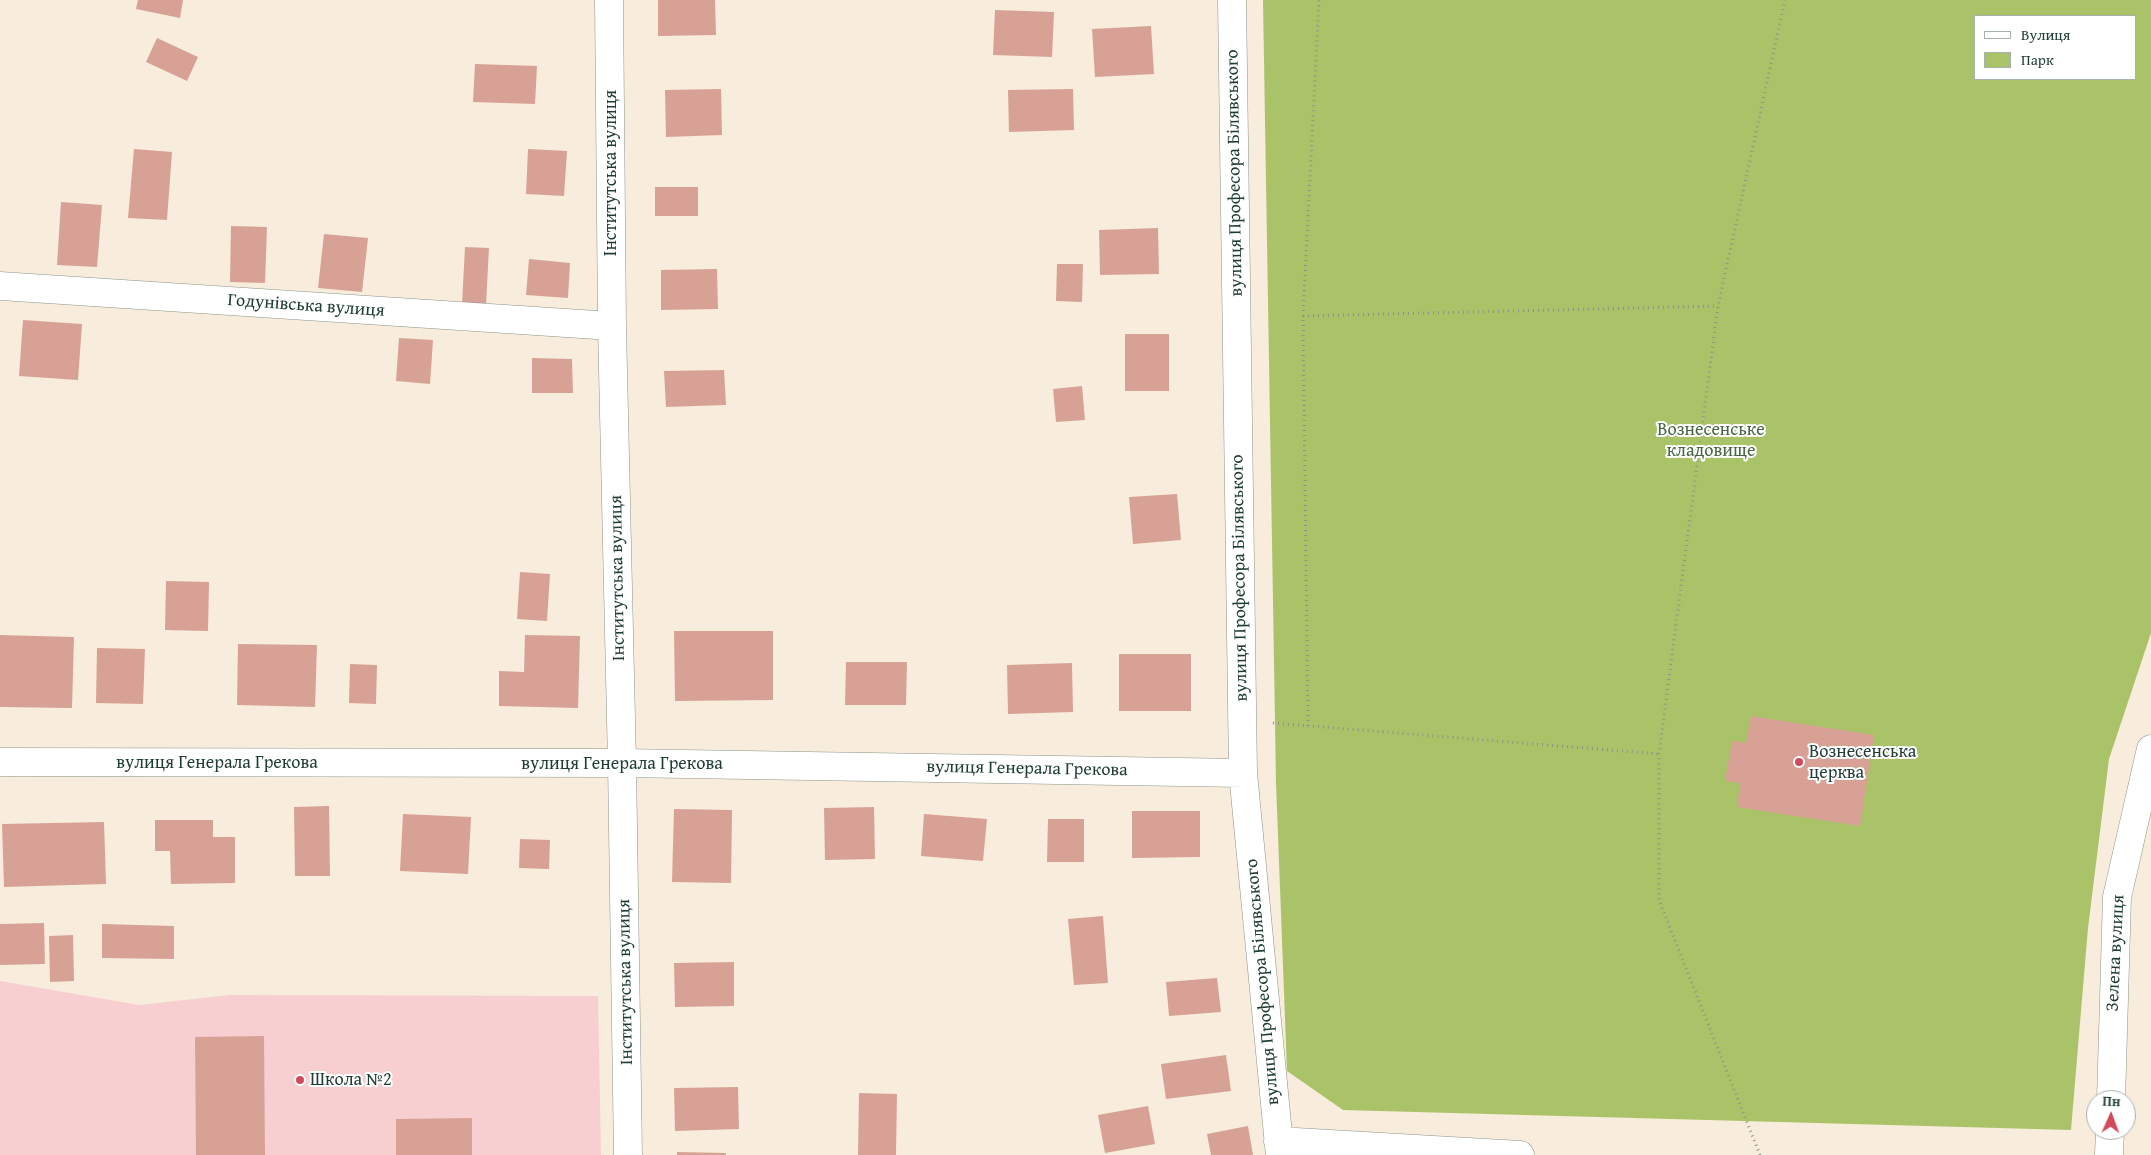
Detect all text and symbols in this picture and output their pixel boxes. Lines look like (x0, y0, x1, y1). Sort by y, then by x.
legend (1974, 15, 2136, 80)
text: Вулиця (2021, 24, 2070, 45)
street label: вулиця Професора Білявського (1222, 49, 1248, 297)
text: Парк (2021, 49, 2054, 70)
street label: Інститутська вулиця (600, 90, 622, 256)
street label: Годунівська вулиця (227, 290, 385, 322)
park label: Вознесенське кладовище (1657, 419, 1765, 462)
street label: вулиця Професора Білявського (1227, 454, 1253, 702)
street label: Інститутська вулиця (606, 495, 630, 661)
place label: Вознесенська церква (1809, 741, 1916, 784)
street label: вулиця Генерала Грекова (116, 752, 318, 774)
street label: вулиця Генерала Грекова (521, 753, 723, 775)
street label: вулиця Генерала Грекова (926, 756, 1128, 782)
marker: Вознесенська церква (1793, 756, 1805, 768)
street label: вулиця Професора Білявського (1241, 858, 1285, 1106)
street label: Зелена вулиця (2102, 894, 2130, 1012)
street label: Інститутська вулиця (614, 899, 638, 1065)
place label: Школа №2 (310, 1069, 392, 1091)
marker: Школа №2 (294, 1074, 306, 1086)
north arrow (2086, 1090, 2136, 1140)
text: Пн (2102, 1091, 2121, 1111)

